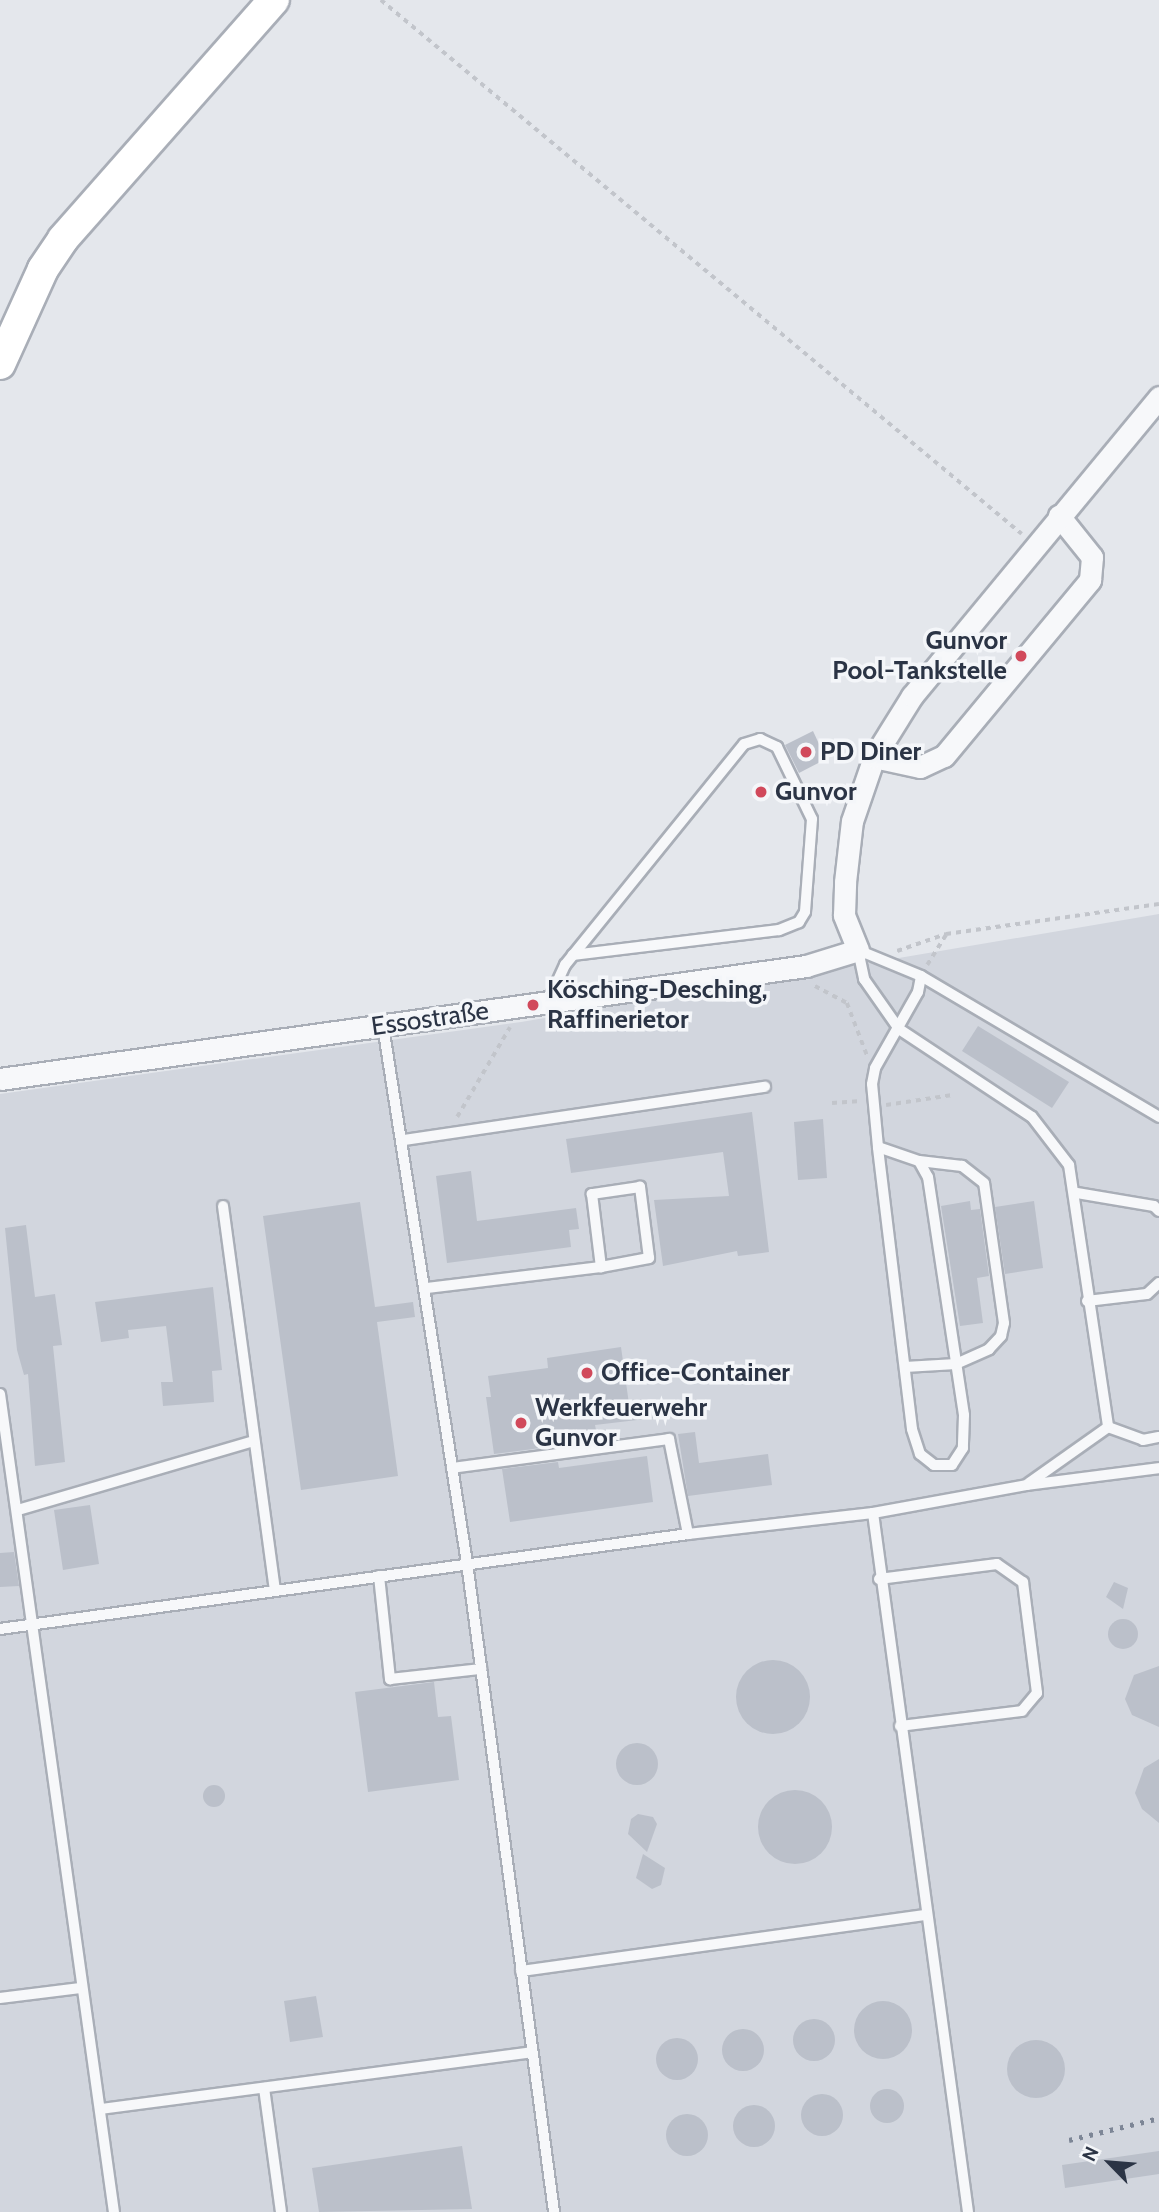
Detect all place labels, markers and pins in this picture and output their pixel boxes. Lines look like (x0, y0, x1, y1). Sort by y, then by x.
place label: Gunvor Pool-Tankstelle (832, 625, 1007, 686)
marker: Gunvor Pool-Tankstelle (1013, 648, 1029, 664)
place label: PD Diner (820, 736, 921, 768)
marker: PD Diner (798, 744, 814, 760)
place label: Gunvor (775, 776, 856, 808)
marker: Gunvor (753, 784, 769, 800)
place label: Kösching-Desching, Raffinerietor (547, 974, 768, 1036)
marker: Kösching-Desching, Raffinerietor (525, 997, 541, 1013)
place label: Office-Container (601, 1357, 790, 1389)
marker: Office-Container (579, 1365, 595, 1381)
place label: Werkfeuerwehr Gunvor (535, 1392, 707, 1454)
marker: Werkfeuerwehr Gunvor (513, 1415, 529, 1431)

